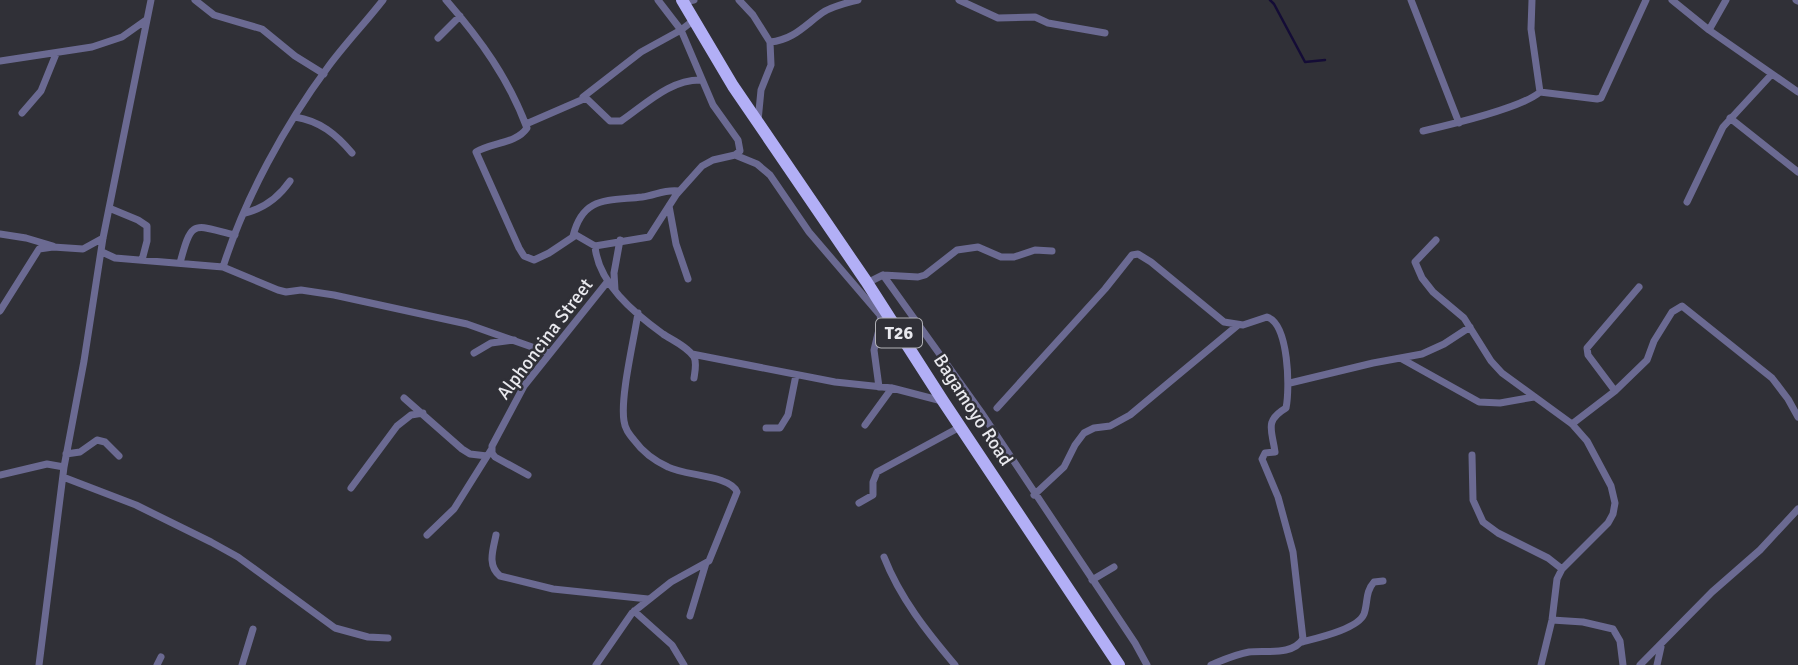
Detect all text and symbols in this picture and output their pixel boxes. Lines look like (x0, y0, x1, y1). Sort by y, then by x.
street label: Alphoncina Street (492, 273, 599, 404)
road number: T26 (876, 318, 922, 348)
street label: Bagamoyo Road (928, 349, 1018, 471)

